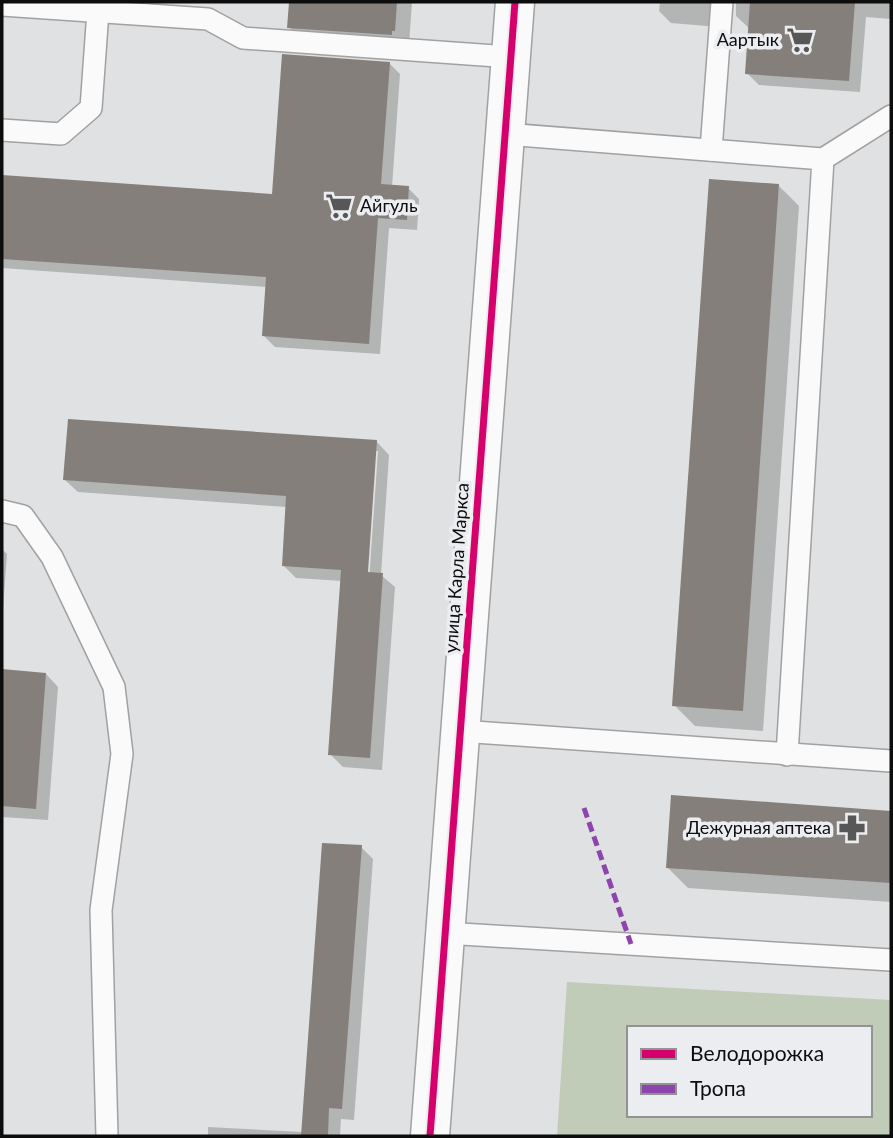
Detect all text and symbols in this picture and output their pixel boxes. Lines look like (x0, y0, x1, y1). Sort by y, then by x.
supermarket icon: Аартык (785, 25, 815, 55)
place label: Аартык (717, 28, 780, 50)
supermarket icon: Айгуль (324, 191, 354, 221)
place label: Айгуль (360, 194, 418, 216)
street label: улица Карла Маркса (439, 482, 473, 654)
pharmacy icon: Дежурная аптека (837, 813, 867, 843)
place label: Дежурная аптека (686, 816, 831, 838)
legend (627, 1026, 872, 1117)
text: Велодорожка (690, 1040, 824, 1065)
text: Тропа (690, 1075, 746, 1100)

